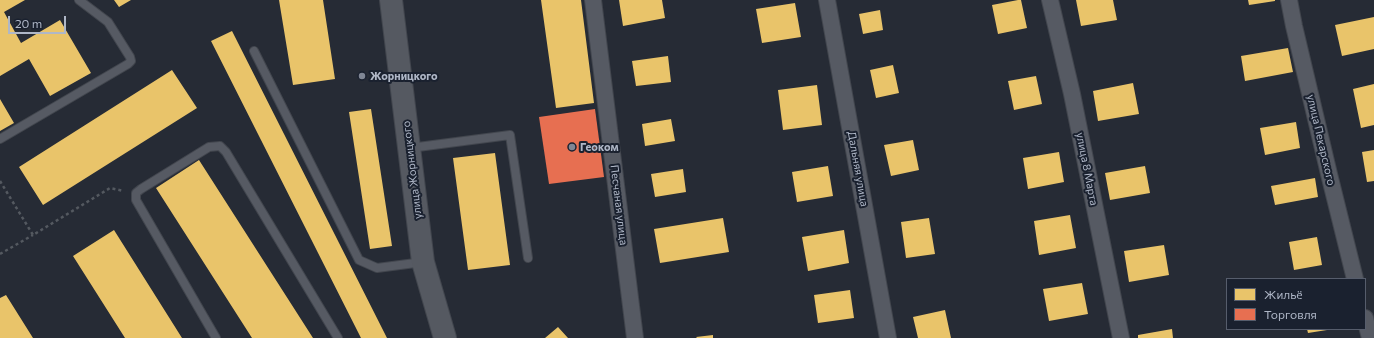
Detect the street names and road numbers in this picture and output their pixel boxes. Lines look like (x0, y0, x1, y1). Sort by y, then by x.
street label: улица Пекарского (1304, 93, 1338, 187)
street label: улица Жорницкого (399, 120, 425, 220)
street label: Дальняя улица (845, 130, 871, 208)
street label: улица 8 Марта (1073, 131, 1101, 207)
street label: Песчаная улица (608, 164, 630, 246)

